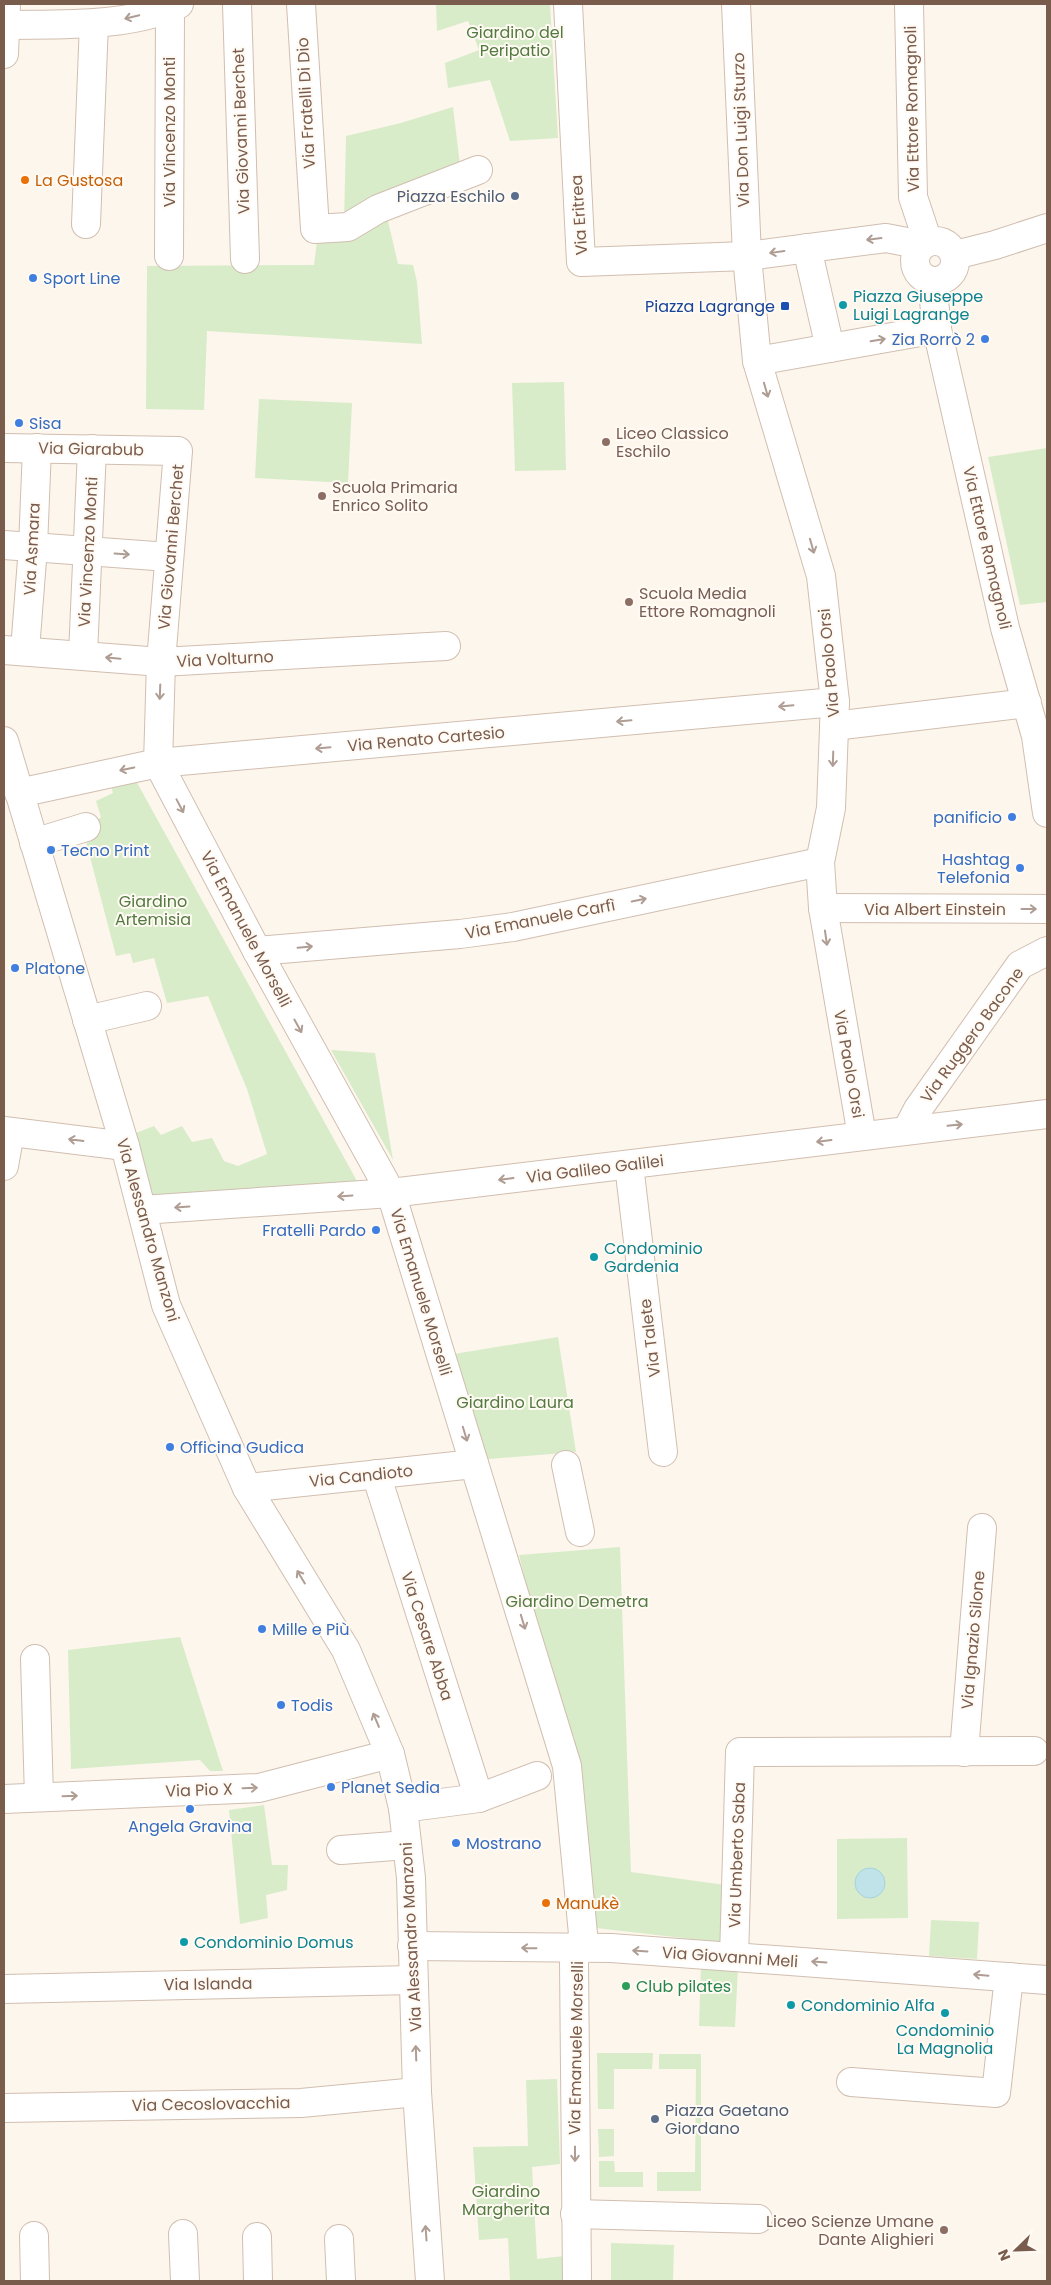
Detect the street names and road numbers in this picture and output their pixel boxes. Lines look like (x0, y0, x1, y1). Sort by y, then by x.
street label: Via Ettore Romagnoli (899, 26, 925, 192)
street label: Via Fratelli Di Dio (291, 37, 321, 169)
street label: Via Giovanni Berchet (227, 47, 255, 215)
street label: Via Don Luigi Sturzo (727, 52, 755, 208)
street label: Via Vincenzo Monti (158, 57, 181, 207)
street label: Via Eritrea (565, 174, 593, 256)
street label: Via Giarabub (38, 437, 144, 461)
street label: Via Giovanni Berchet (152, 463, 190, 631)
street label: Via Ettore Romagnoli (957, 464, 1017, 632)
street label: Via Vincenzo Monti (73, 476, 103, 628)
street label: Via Asmara (18, 502, 46, 596)
street label: Via Paolo Orsi (813, 607, 845, 719)
street label: Via Volturno (176, 645, 274, 673)
street label: Via Renato Cartesio (346, 721, 506, 757)
street label: Via Emanuele Morselli (195, 847, 297, 1011)
street label: Via Emanuele Carfì (463, 893, 617, 945)
street label: Via Albert Einstein (864, 898, 1006, 921)
street label: Via Ruggero Bacone (915, 962, 1029, 1108)
street label: Via Paolo Orsi (828, 1008, 870, 1120)
street label: Via Alessandro Manzoni (111, 1135, 185, 1325)
street label: Via Galileo Galilei (525, 1149, 665, 1189)
street label: Via Emanuele Morselli (385, 1205, 457, 1379)
street label: Via Talete (634, 1297, 666, 1379)
street label: Via Candioto (308, 1459, 414, 1493)
street label: Via Cesare Abba (395, 1568, 459, 1704)
street label: Via Ignazio Silone (955, 1570, 991, 1710)
street label: Via Pio X (165, 1777, 233, 1803)
street label: Via Umberto Saba (723, 1782, 751, 1928)
street label: Via Alessandro Manzoni (395, 1841, 427, 2033)
street label: Via Giovanni Meli (661, 1941, 799, 1973)
street label: Via Emanuele Morselli (563, 1961, 589, 2135)
street label: Via Islanda (163, 1972, 253, 1996)
street label: Via Cecoslovacchia (131, 2091, 291, 2117)

